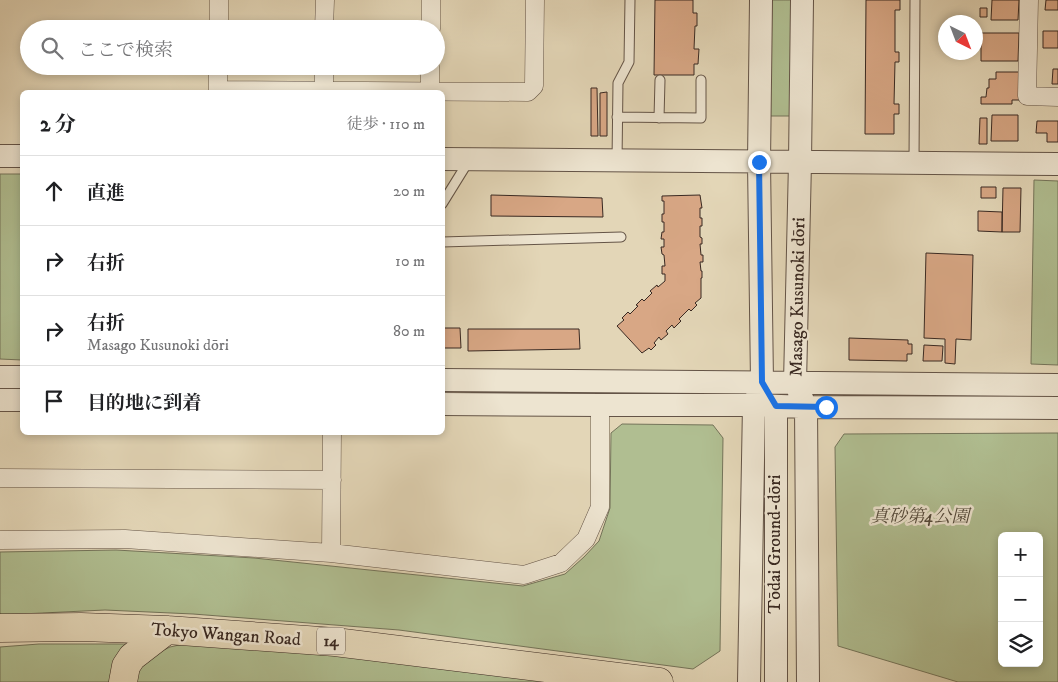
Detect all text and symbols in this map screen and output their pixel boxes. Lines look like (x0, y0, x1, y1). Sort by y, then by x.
north arrow (938, 15, 983, 60)
search box (20, 20, 445, 75)
icon: search (38, 34, 66, 62)
text: ここで検索 (78, 39, 173, 62)
text: 2 分 (40, 112, 76, 138)
text: 徒歩 · 110 m (347, 114, 425, 134)
route end (748, 151, 771, 174)
icon: ahead (40, 177, 68, 205)
text: 20 m (393, 181, 425, 201)
text: 直進 (87, 182, 125, 205)
street label: Masago Kusunoki dōri (786, 217, 810, 377)
icon: right (40, 247, 68, 275)
text: 10 m (395, 251, 425, 271)
text: 右折 (87, 252, 125, 275)
text: 右折 (87, 312, 125, 335)
icon: right (40, 317, 68, 345)
text: 80 m (393, 321, 425, 341)
text: Masago Kusunoki dōri (87, 335, 229, 355)
icon: arrive (40, 387, 68, 415)
text: 目的地に到着 (87, 392, 201, 415)
route start (815, 396, 838, 419)
street label: Tōdai Ground-dōri (764, 475, 786, 613)
park label: 真砂第4公園 (871, 506, 972, 528)
map controls (998, 532, 1043, 667)
button: + (998, 532, 1043, 577)
button: − (998, 577, 1043, 622)
street label: Tokyo Wangan Road (151, 619, 302, 651)
button: layers (998, 622, 1043, 667)
road number: 14 (317, 627, 345, 654)

